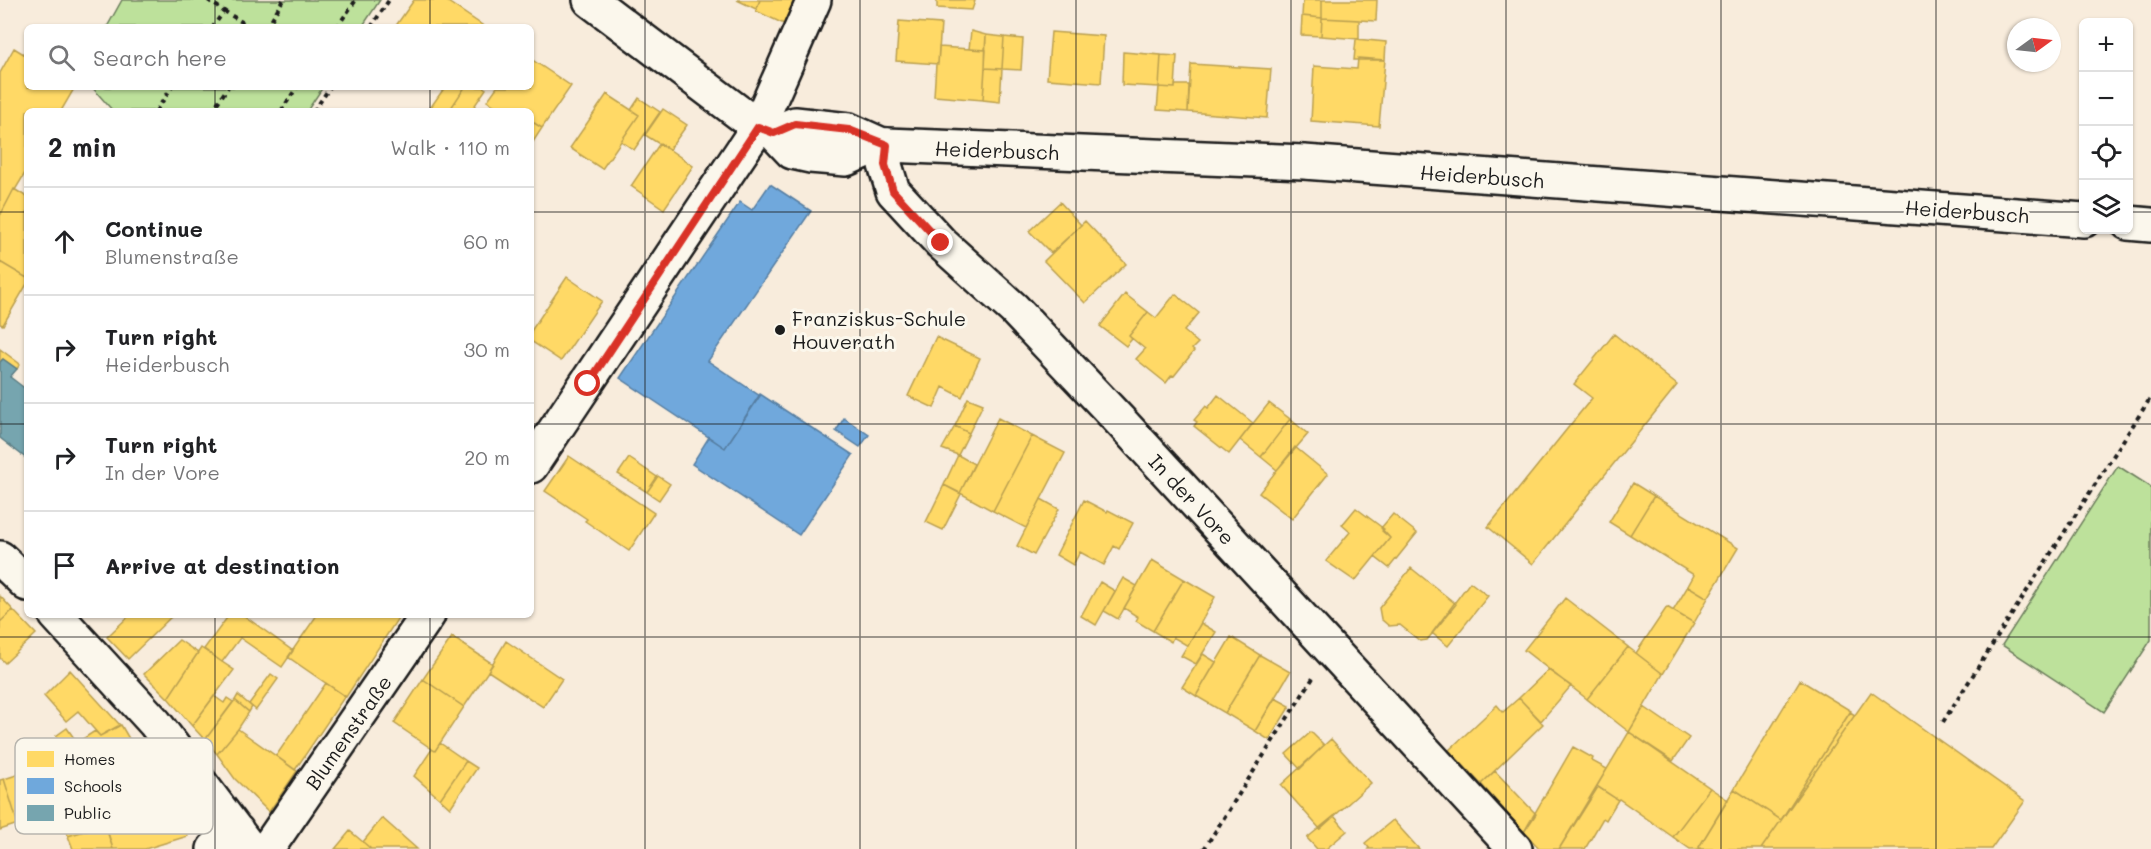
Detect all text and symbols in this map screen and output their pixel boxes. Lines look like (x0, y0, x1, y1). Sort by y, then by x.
north arrow (2007, 18, 2061, 72)
map controls (2079, 18, 2133, 234)
button: + (2079, 18, 2133, 72)
search box (24, 24, 534, 90)
icon: search (45, 41, 78, 74)
text: Search here (93, 43, 227, 72)
button: − (2079, 72, 2133, 126)
button: locate (2079, 126, 2133, 180)
text: 2 min (48, 130, 116, 164)
text: Walk · 110 m (390, 134, 510, 160)
street label: Heiderbusch (934, 135, 1060, 165)
street label: Heiderbusch (1419, 159, 1545, 193)
button: layers (2079, 180, 2133, 234)
street label: Heiderbusch (1904, 194, 2030, 228)
text: Continue (105, 214, 203, 243)
icon: ahead (48, 225, 81, 258)
text: 60 m (463, 228, 510, 254)
route end (927, 229, 953, 255)
text: Blumenstraße (105, 243, 239, 269)
place label: Franziskus-Schule Houverath (792, 305, 966, 354)
text: Turn right (105, 322, 217, 351)
marker: Franziskus-Schule Houverath (773, 323, 787, 337)
icon: right (48, 333, 81, 366)
text: 30 m (464, 336, 510, 362)
text: Heiderbusch (105, 351, 229, 377)
route start (574, 370, 600, 396)
text: Turn right (105, 430, 217, 459)
icon: right (48, 441, 81, 474)
text: 20 m (464, 444, 510, 470)
street label: In der Vore (1143, 448, 1241, 550)
text: In der Vore (105, 459, 220, 485)
icon: arrive (48, 549, 81, 582)
text: Arrive at destination (105, 551, 340, 580)
street label: Blumenstraße (299, 670, 397, 794)
legend (15, 738, 213, 834)
text: Homes (64, 748, 115, 769)
text: Schools (64, 775, 122, 796)
text: Public (64, 802, 111, 823)

